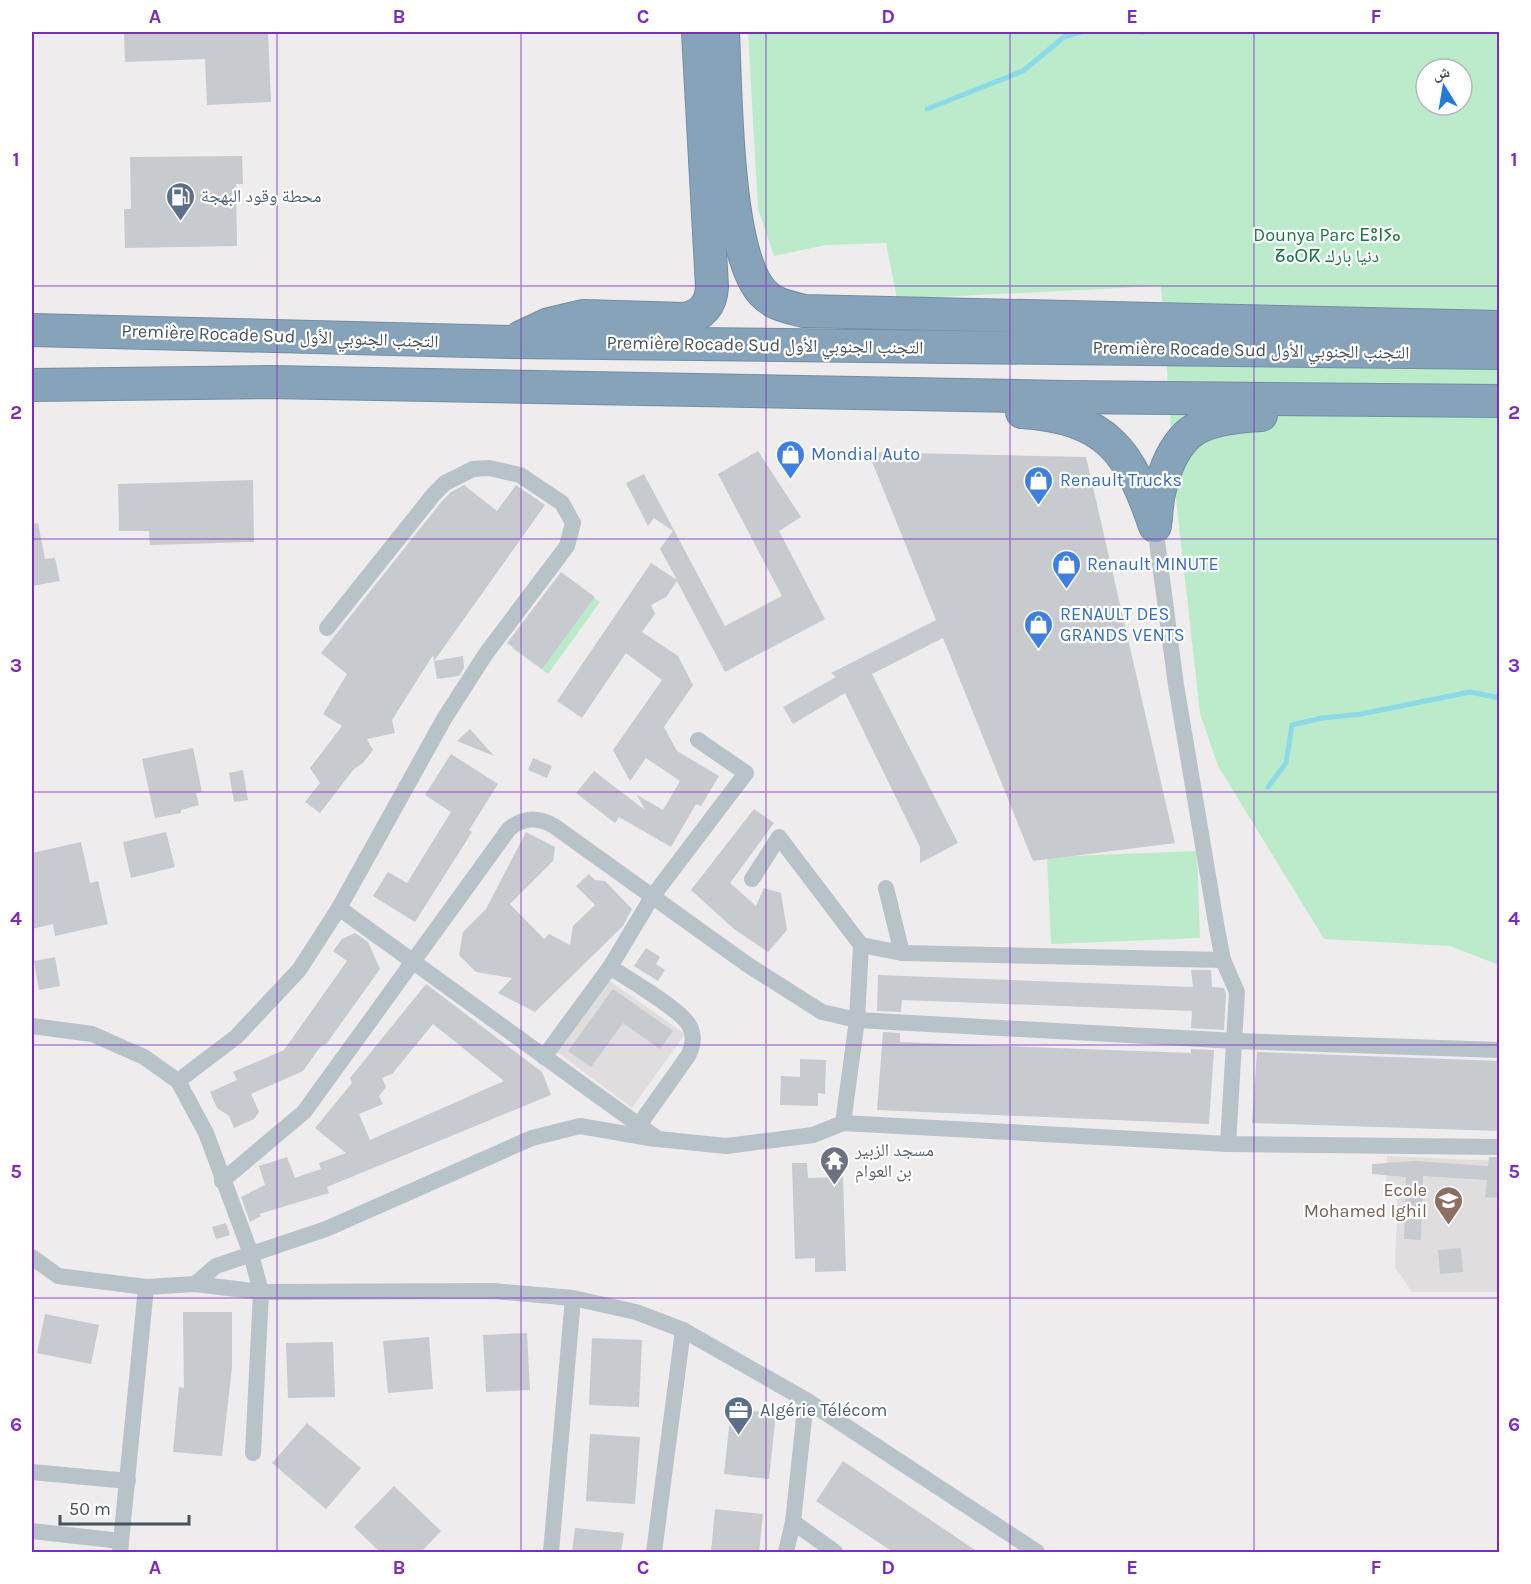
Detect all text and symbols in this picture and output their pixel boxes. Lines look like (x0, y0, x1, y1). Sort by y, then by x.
text: A (149, 5, 162, 28)
text: B (393, 5, 405, 28)
text: C (637, 5, 649, 28)
text: D (881, 5, 895, 28)
text: E (1126, 5, 1138, 28)
text: F (1371, 5, 1382, 28)
north arrow (1414, 57, 1474, 117)
text: ش (1431, 62, 1451, 84)
text: 1 (12, 148, 20, 171)
text: 1 (1510, 148, 1518, 171)
fuel station icon: محطة وقود البهجة (164, 180, 196, 222)
place label: محطة وقود البهجة (201, 185, 321, 207)
park label: Dounya Parc ⴹⵓⵏⵢⴰ ⵒⴰⵔⴽ دنيا بارك (1253, 224, 1401, 267)
street label: Première Rocade Sud التجنب الجنوبي الأول (121, 319, 439, 356)
street label: Première Rocade Sud التجنب الجنوبي الأول (606, 331, 924, 362)
street label: Première Rocade Sud التجنب الجنوبي الأول (1092, 336, 1410, 367)
text: 2 (10, 401, 22, 424)
text: 2 (1508, 401, 1520, 424)
shop icon: Mondial Auto (774, 438, 806, 480)
place label: Mondial Auto (811, 443, 920, 465)
shop icon: Renault Trucks (1023, 464, 1055, 506)
place label: Renault Trucks (1060, 469, 1182, 491)
shop icon: Renault MINUTE (1050, 548, 1082, 590)
place label: Renault MINUTE (1087, 553, 1219, 575)
place label: RENAULT DES GRANDS VENTS (1060, 603, 1185, 646)
shop icon: RENAULT DES GRANDS VENTS (1023, 608, 1055, 650)
text: 3 (10, 654, 22, 677)
text: 3 (1508, 654, 1520, 677)
text: 4 (10, 907, 22, 930)
text: 4 (1508, 907, 1520, 930)
place label: مسجد الزبير بن العوام (854, 1139, 934, 1183)
temple icon: مسجد الزبير بن العوام (818, 1144, 850, 1186)
text: 5 (10, 1160, 22, 1183)
text: 5 (1508, 1160, 1520, 1183)
place label: Ecole Mohamed Ighil (1304, 1179, 1427, 1222)
school or university icon: Ecole Mohamed Ighil (1432, 1184, 1464, 1226)
office icon: Algérie Télécom (723, 1394, 755, 1436)
place label: Algérie Télécom (760, 1399, 887, 1421)
text: 6 (10, 1413, 22, 1436)
text: 6 (1508, 1413, 1520, 1436)
scale bar (60, 1488, 189, 1526)
text: 50 m (69, 1498, 111, 1520)
text: A (149, 1556, 162, 1579)
text: B (393, 1556, 405, 1579)
text: C (637, 1556, 649, 1579)
text: D (881, 1556, 895, 1579)
text: E (1126, 1556, 1138, 1579)
text: F (1371, 1556, 1382, 1579)

